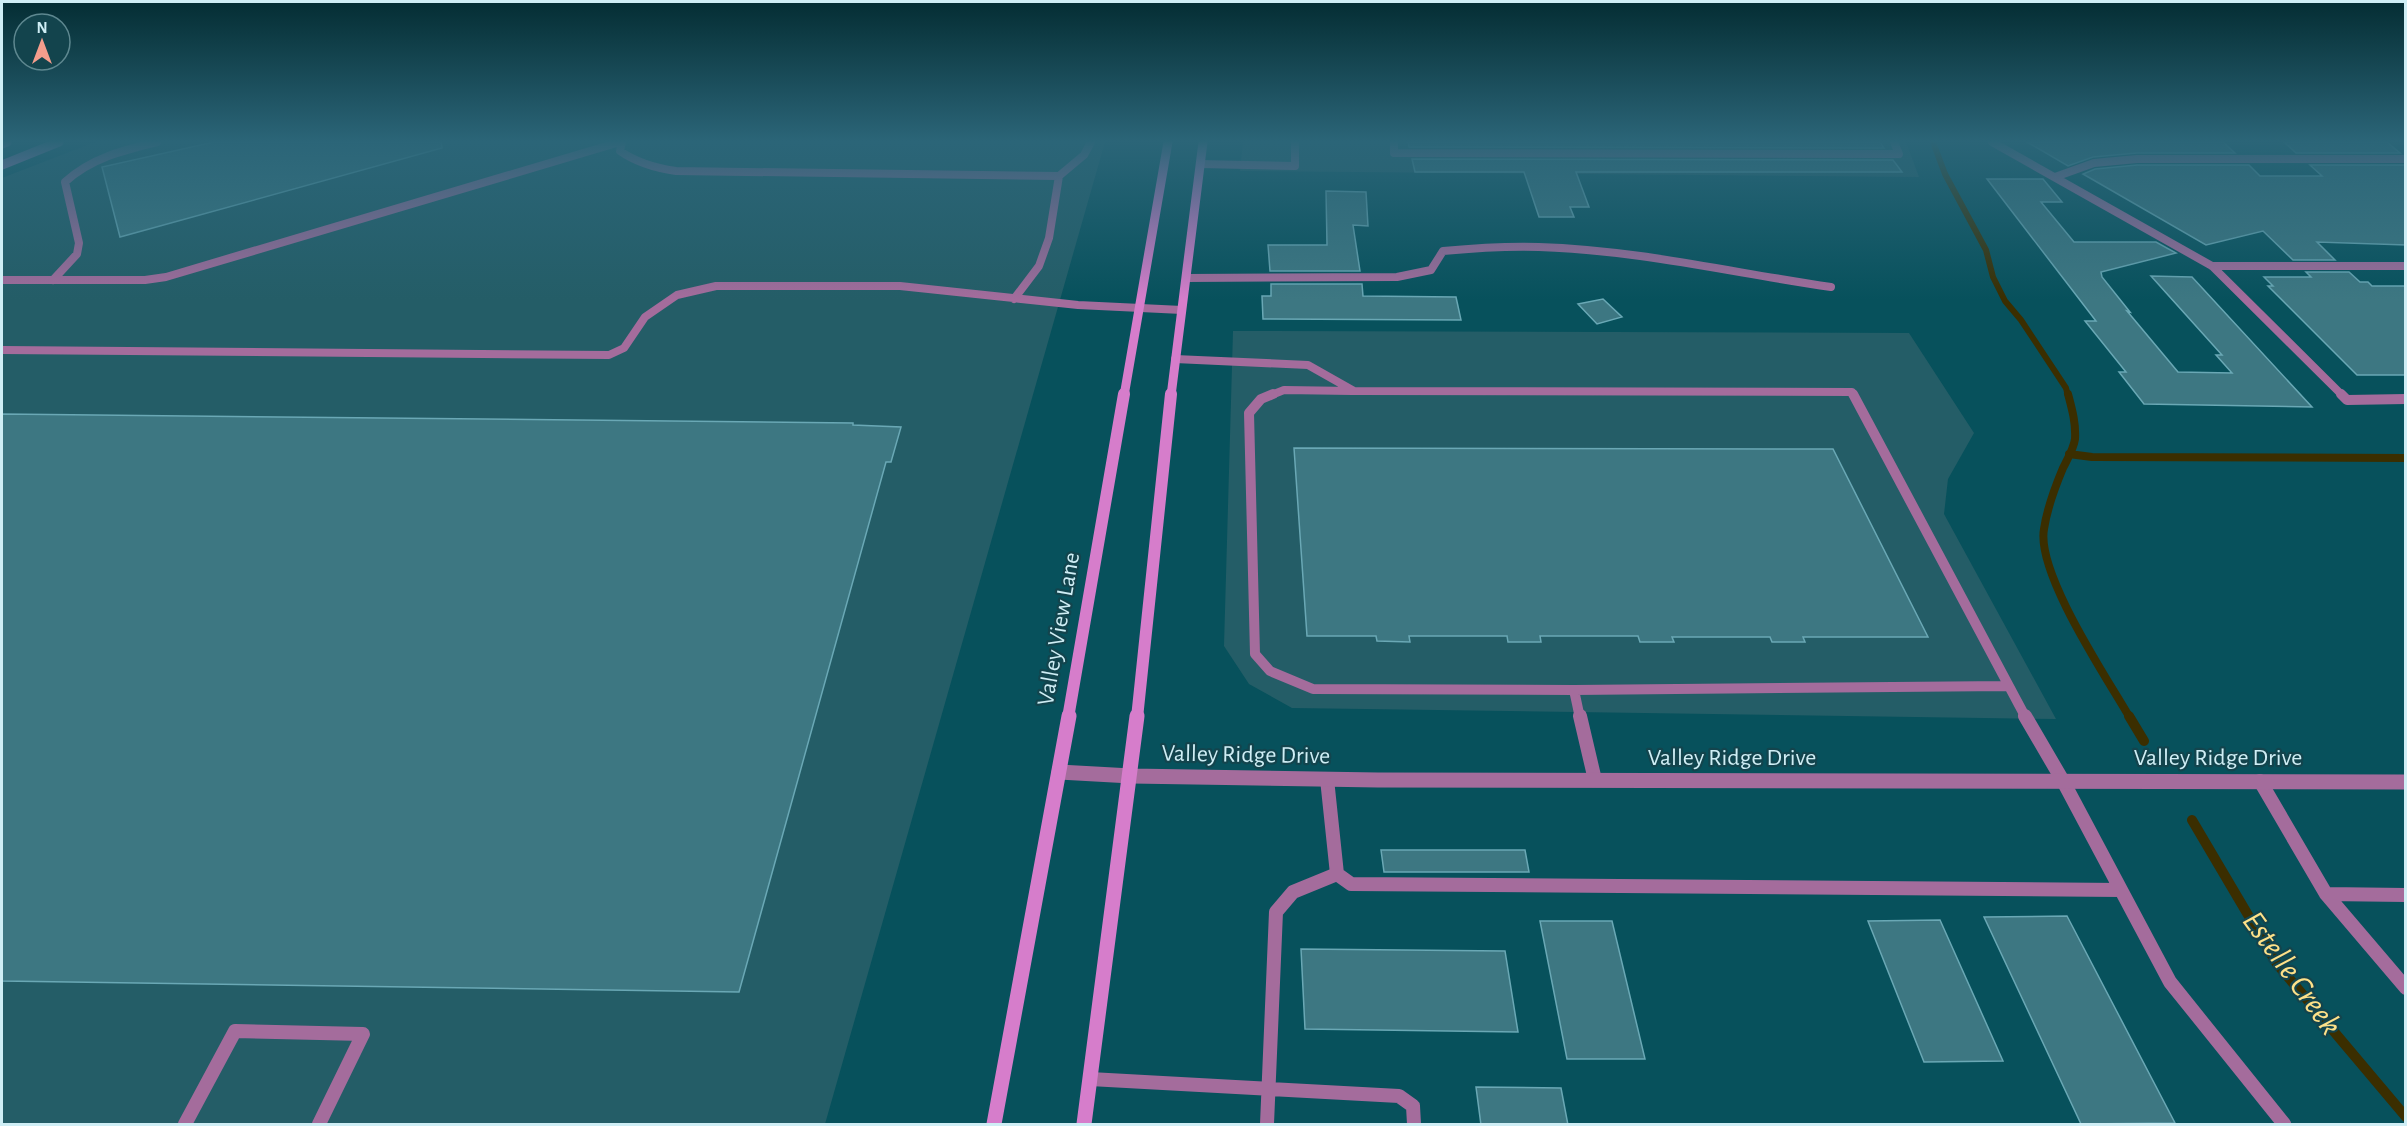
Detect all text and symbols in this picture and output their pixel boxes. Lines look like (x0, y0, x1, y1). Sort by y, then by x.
north arrow (12, 12, 72, 72)
text: N (36, 20, 48, 36)
street label: Valley View Lane (1034, 550, 1084, 708)
street label: Valley Ridge Drive (1161, 742, 1331, 768)
street label: Valley Ridge Drive (1648, 746, 1816, 770)
street label: Valley Ridge Drive (2134, 746, 2302, 770)
water label: Estelle Creek (2237, 905, 2347, 1041)

